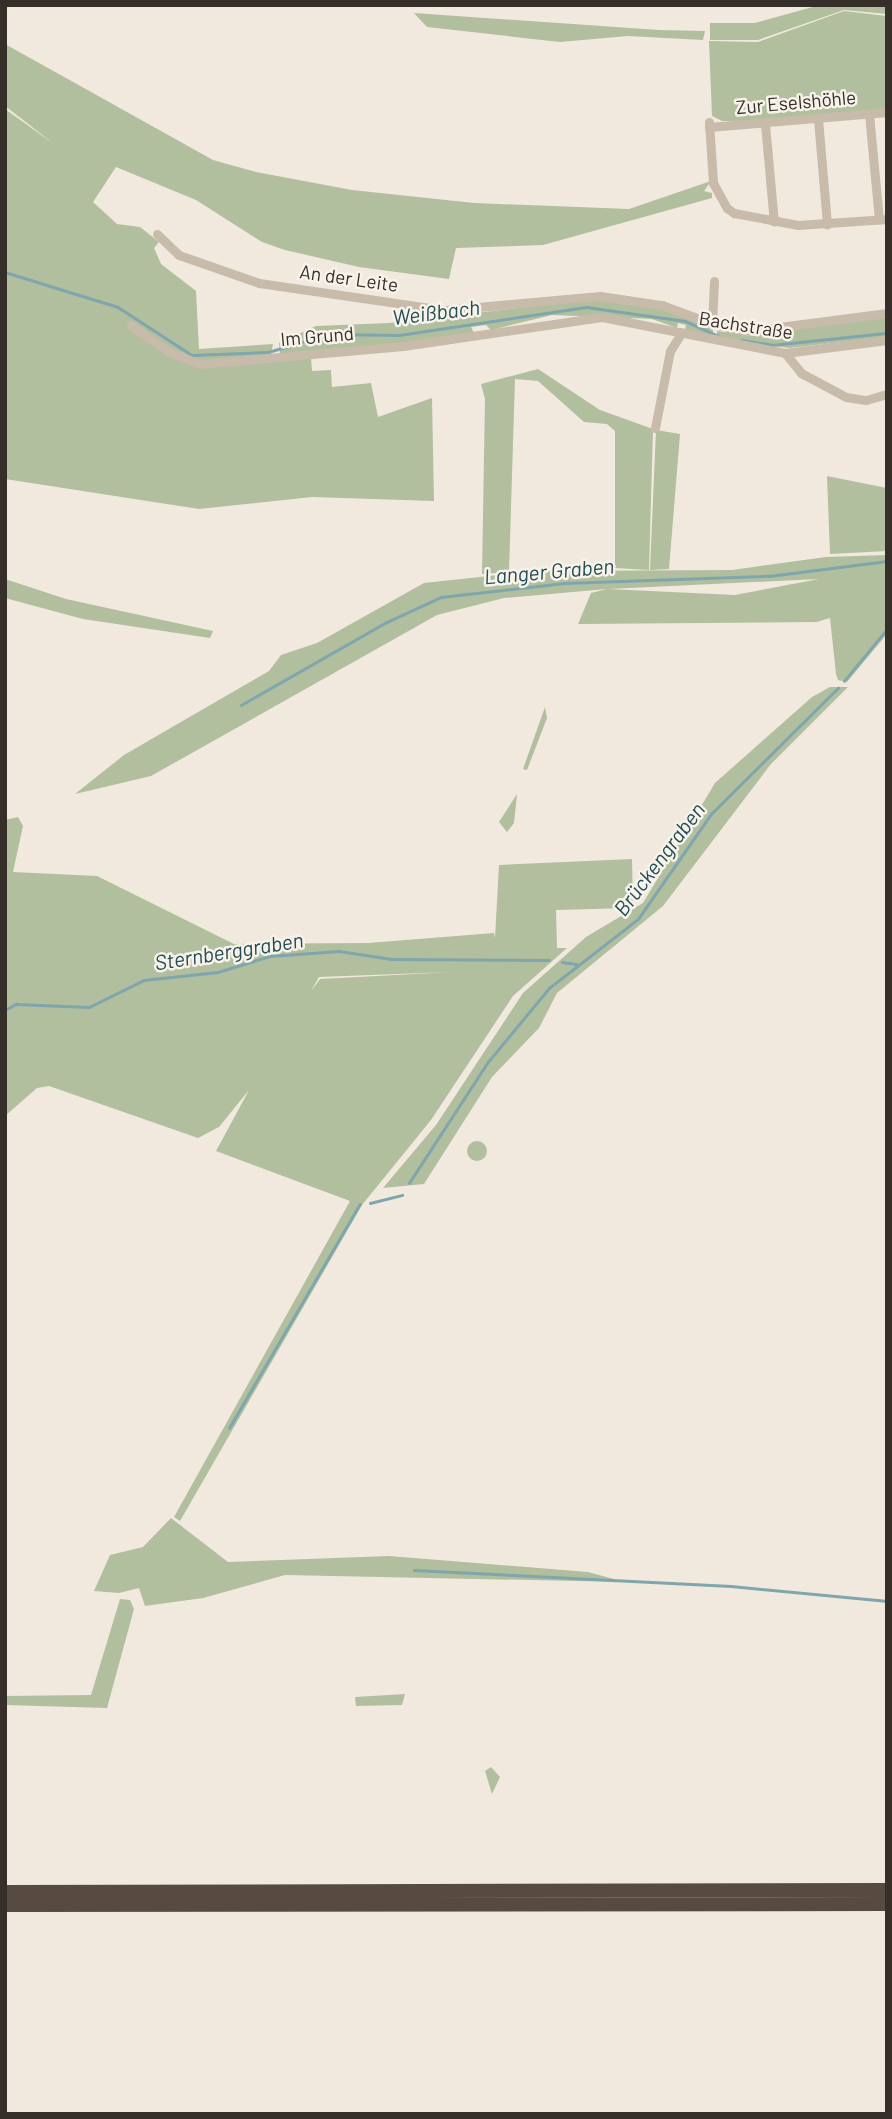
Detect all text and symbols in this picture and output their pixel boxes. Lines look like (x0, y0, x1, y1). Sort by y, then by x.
street label: Zur Eselshöhle (735, 85, 857, 119)
street label: An der Leite (298, 260, 400, 296)
water label: Weißbach (391, 294, 481, 330)
street label: Bachstraße (697, 306, 795, 344)
street label: Im Grund (279, 321, 355, 351)
water label: Langer Graben (483, 553, 615, 589)
water label: Brückengraben (608, 797, 710, 921)
water label: Sternberggraben (153, 927, 305, 975)

